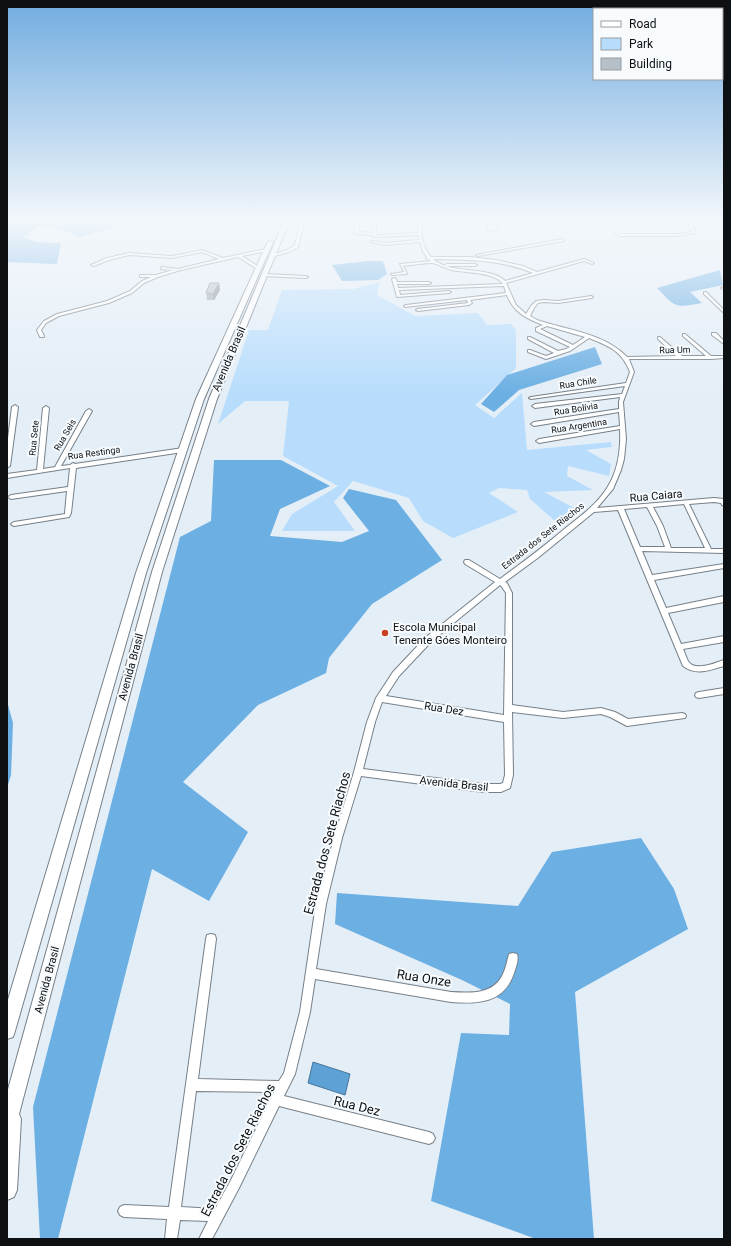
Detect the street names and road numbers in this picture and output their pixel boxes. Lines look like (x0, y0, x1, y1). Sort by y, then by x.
street label: Avenida Brasil (210, 325, 248, 393)
street label: Rua Um (659, 345, 691, 355)
street label: Rua Chile (559, 375, 598, 391)
street label: Rua Bolívia (553, 401, 599, 417)
street label: Rua Seis (52, 417, 78, 452)
street label: Rua Argentina (550, 417, 608, 435)
street label: Rua Sete (27, 420, 41, 456)
street label: Rua Restinga (67, 444, 121, 462)
street label: Rua Caiara (629, 487, 683, 505)
street label: Estrada dos Sete Riachos (500, 500, 587, 571)
street label: Avenida Brasil (116, 632, 146, 702)
street label: Rua Dez (423, 699, 465, 719)
street label: Estrada dos Sete Riachos (301, 770, 353, 916)
street label: Avenida Brasil (419, 774, 489, 794)
street label: Avenida Brasil (32, 945, 62, 1015)
street label: Rua Onze (396, 966, 452, 990)
street label: Estrada dos Sete Riachos (198, 1081, 278, 1219)
street label: Rua Dez (332, 1093, 382, 1119)

